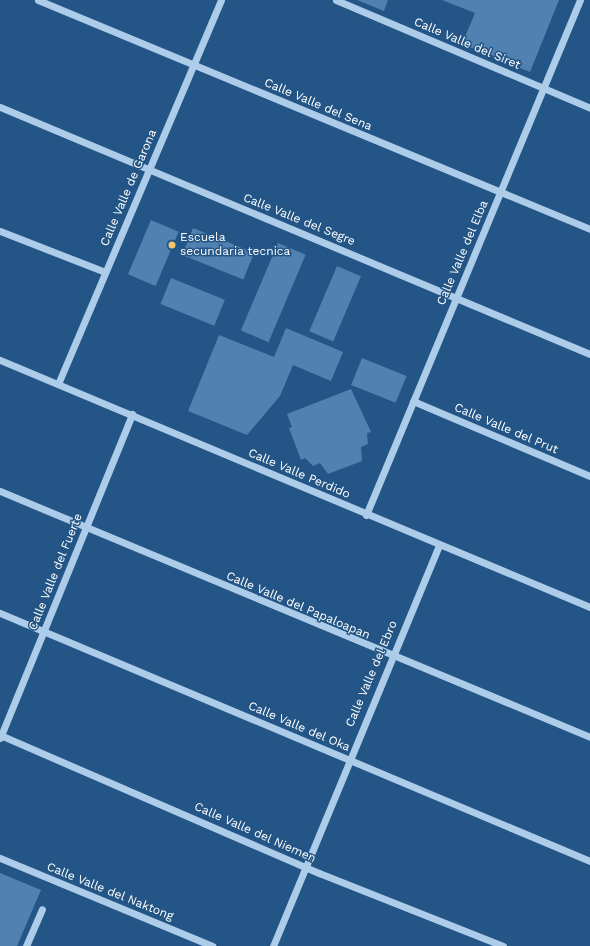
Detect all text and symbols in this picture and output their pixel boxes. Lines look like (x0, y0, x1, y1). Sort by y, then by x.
street label: Calle Valle del Siret (411, 15, 523, 73)
street label: Calle Valle del Sena (262, 76, 374, 134)
street label: Calle Valle de Garona (98, 127, 160, 249)
street label: Calle Valle del Segre (240, 191, 358, 249)
street label: Calle Valle del Elba (434, 198, 492, 308)
place label: Escuela secundaria tecnica (180, 231, 291, 259)
marker: Escuela secundaria tecnica (167, 240, 177, 250)
street label: Calle Valle del Prut (451, 400, 561, 458)
street label: Calle Valle Perdido (246, 446, 352, 502)
street label: Calle Valle del Fuerte (26, 511, 86, 633)
street label: Calle Valle del Papaloapan (224, 569, 372, 643)
street label: Calle Valle del Ebro (343, 618, 401, 730)
street label: Calle Valle del Oka (245, 699, 353, 755)
street label: Calle Valle del Niemen (192, 799, 318, 867)
street label: Calle Valle del Naktong (44, 860, 176, 924)

